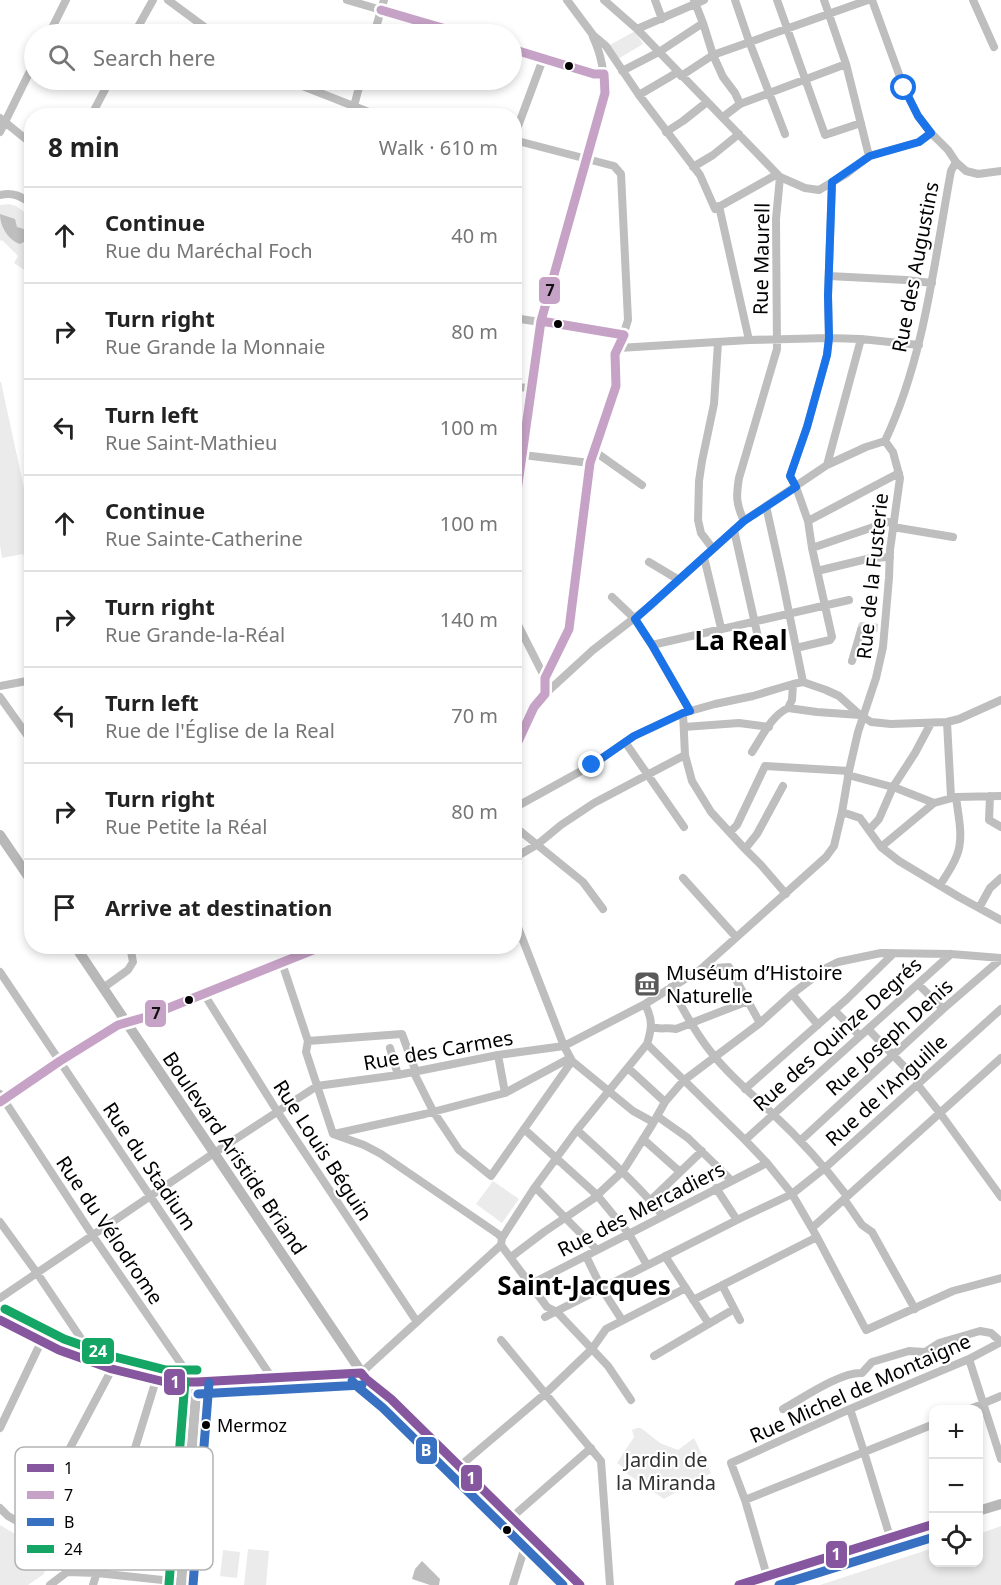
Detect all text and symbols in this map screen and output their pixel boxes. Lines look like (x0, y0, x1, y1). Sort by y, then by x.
search box (24, 24, 522, 90)
icon: search (45, 41, 78, 74)
text: Search here (93, 42, 215, 72)
unlabelled marker (563, 60, 575, 72)
route start (890, 74, 916, 100)
text: 8 min (48, 129, 120, 165)
text: Walk · 610 m (379, 134, 498, 161)
street label: Rue des Augustins (885, 179, 945, 355)
street label: Rue Maurell (747, 203, 775, 315)
text: Continue (105, 207, 205, 237)
icon: ahead (48, 219, 81, 252)
text: 40 m (451, 222, 498, 249)
text: Rue du Maréchal Foch (105, 237, 313, 264)
line badge: 7 (538, 276, 561, 305)
text: 7 (545, 279, 555, 301)
text: Turn right (105, 303, 215, 333)
icon: right (48, 315, 81, 348)
text: 80 m (451, 318, 498, 345)
unlabelled marker (552, 318, 564, 330)
text: Rue Grande la Monnaie (105, 333, 325, 360)
text: Turn left (105, 399, 199, 429)
icon: left (48, 411, 81, 444)
text: 100 m (440, 414, 498, 441)
text: Rue Saint-Mathieu (105, 429, 277, 456)
street label: Rue de la Fusterie (850, 491, 894, 661)
text: Continue (105, 495, 205, 525)
icon: ahead (48, 507, 81, 540)
text: 100 m (440, 510, 498, 537)
text: Rue Sainte-Catherine (105, 525, 303, 552)
text: Turn right (105, 591, 215, 621)
icon: right (48, 603, 81, 636)
text: 140 m (440, 606, 498, 633)
text: Rue Grande-la-Réal (105, 621, 285, 648)
district label: La Real (695, 622, 787, 658)
text: Turn left (105, 687, 199, 717)
icon: left (48, 699, 81, 732)
text: 70 m (451, 702, 498, 729)
text: Rue de l'Église de la Real (105, 717, 335, 744)
route end (578, 751, 604, 777)
text: Turn right (105, 783, 215, 813)
icon: right (48, 795, 81, 828)
text: 80 m (451, 798, 498, 825)
text: Rue Petite la Réal (105, 813, 267, 840)
icon: arrive (48, 891, 81, 924)
text: Arrive at destination (105, 892, 332, 922)
street label: Rue des Quinze Degrés (747, 951, 927, 1117)
place label: Muséum d’Histoire Naturelle (666, 959, 843, 1009)
museum icon: Muséum d’Histoire Naturelle (632, 969, 662, 999)
street label: Rue Joseph Denis (820, 973, 958, 1101)
unlabelled marker (183, 994, 195, 1006)
line badge: 7 (144, 999, 167, 1028)
text: 7 (151, 1002, 161, 1024)
street label: Rue des Carmes (361, 1024, 515, 1076)
street label: Rue de l'Anguille (819, 1028, 953, 1152)
street label: Boulevard Aristide Briand (157, 1046, 313, 1260)
street label: Rue Louis Béguin (267, 1074, 379, 1226)
street label: Rue du Stadium (97, 1097, 203, 1235)
street label: Rue du Vélodrome (50, 1151, 170, 1309)
street label: Rue des Mercadiers (553, 1155, 729, 1263)
district label: Saint-Jacques (497, 1267, 671, 1303)
street label: Rue Michel de Montaigne (745, 1327, 975, 1449)
line badge: 24 (81, 1337, 115, 1365)
text: 24 (89, 1340, 107, 1362)
line badge: 1 (163, 1368, 186, 1396)
text: 1 (170, 1371, 180, 1393)
map controls (929, 1405, 983, 1567)
button: + (929, 1405, 983, 1459)
place label: Mermoz (217, 1413, 287, 1437)
marker: Mermoz (200, 1419, 212, 1431)
line badge: B (415, 1436, 438, 1465)
text: B (421, 1439, 431, 1461)
park label: Jardin de la Miranda (616, 1446, 716, 1496)
legend (15, 1447, 213, 1570)
text: 1 (64, 1457, 73, 1479)
button: − (929, 1459, 983, 1513)
line badge: 1 (460, 1464, 483, 1492)
text: 1 (466, 1467, 476, 1489)
text: 7 (64, 1484, 73, 1506)
text: B (64, 1511, 74, 1533)
button: locate (929, 1513, 983, 1567)
unlabelled marker (501, 1524, 513, 1536)
text: 24 (64, 1538, 82, 1560)
line badge: 1 (825, 1540, 848, 1569)
text: 1 (831, 1543, 841, 1565)

